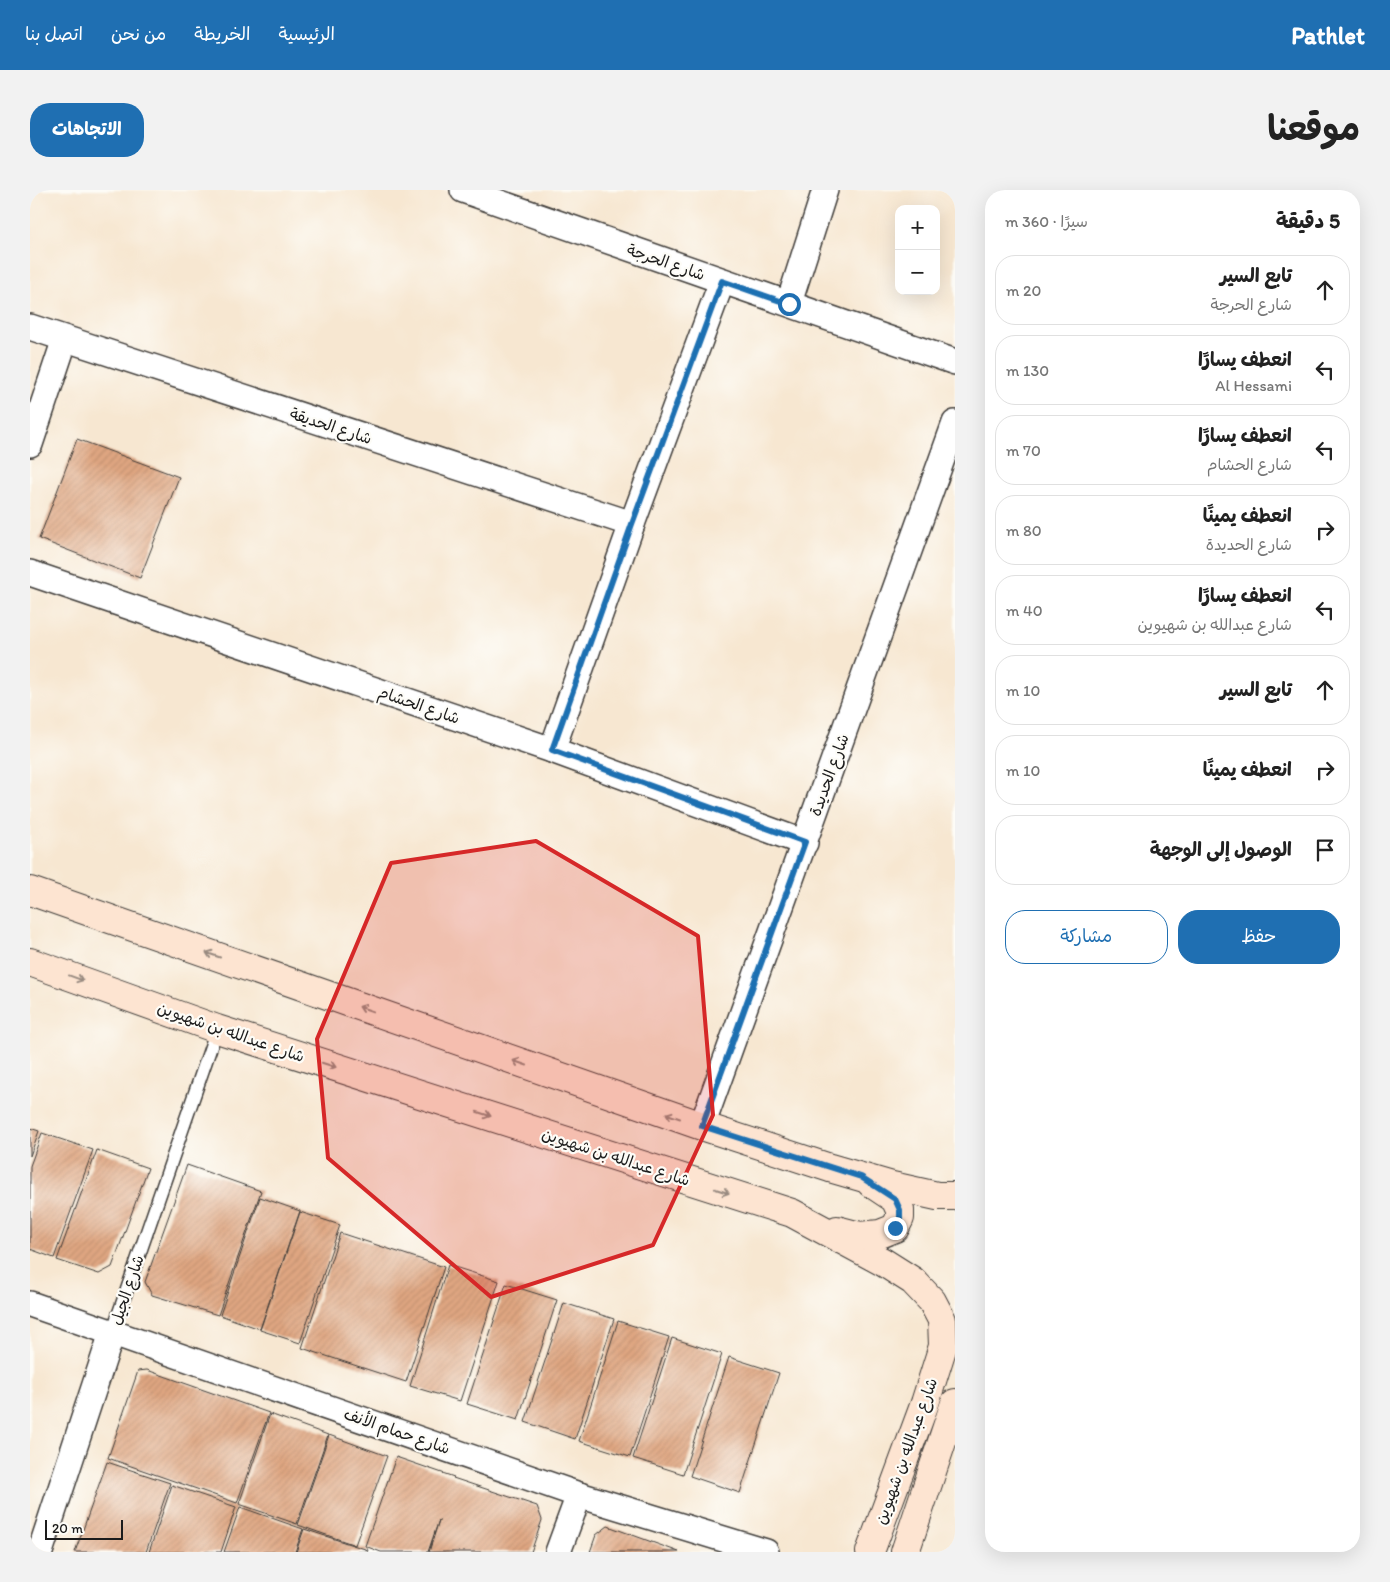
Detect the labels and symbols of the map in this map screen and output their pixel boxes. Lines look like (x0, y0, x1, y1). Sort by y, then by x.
street label: شارع الحرجة (624, 240, 708, 286)
route start (778, 293, 801, 316)
street label: شارع الحديقة (287, 404, 375, 450)
street label: شارع الحشام (375, 682, 462, 731)
street label: شارع الحديدة (805, 731, 855, 819)
one-way arrow (206, 950, 221, 959)
one-way arrow (68, 974, 83, 983)
street label: شارع عبدالله بن شهيوين (154, 998, 307, 1068)
one-way arrow (359, 1004, 375, 1013)
one-way arrow (512, 1057, 528, 1067)
one-way arrow (321, 1061, 336, 1070)
one-way arrow (475, 1110, 491, 1120)
one-way arrow (666, 1111, 682, 1120)
street label: شارع عبدالله بن شهيوين (539, 1124, 692, 1192)
one-way arrow (713, 1186, 729, 1196)
route end (884, 1217, 907, 1240)
street label: شارع الجيل (106, 1252, 150, 1328)
street label: شارع عبدالله بن شهيوين (871, 1375, 943, 1528)
street label: شارع حمام الأنف (340, 1403, 453, 1461)
scale bar (45, 1517, 122, 1540)

